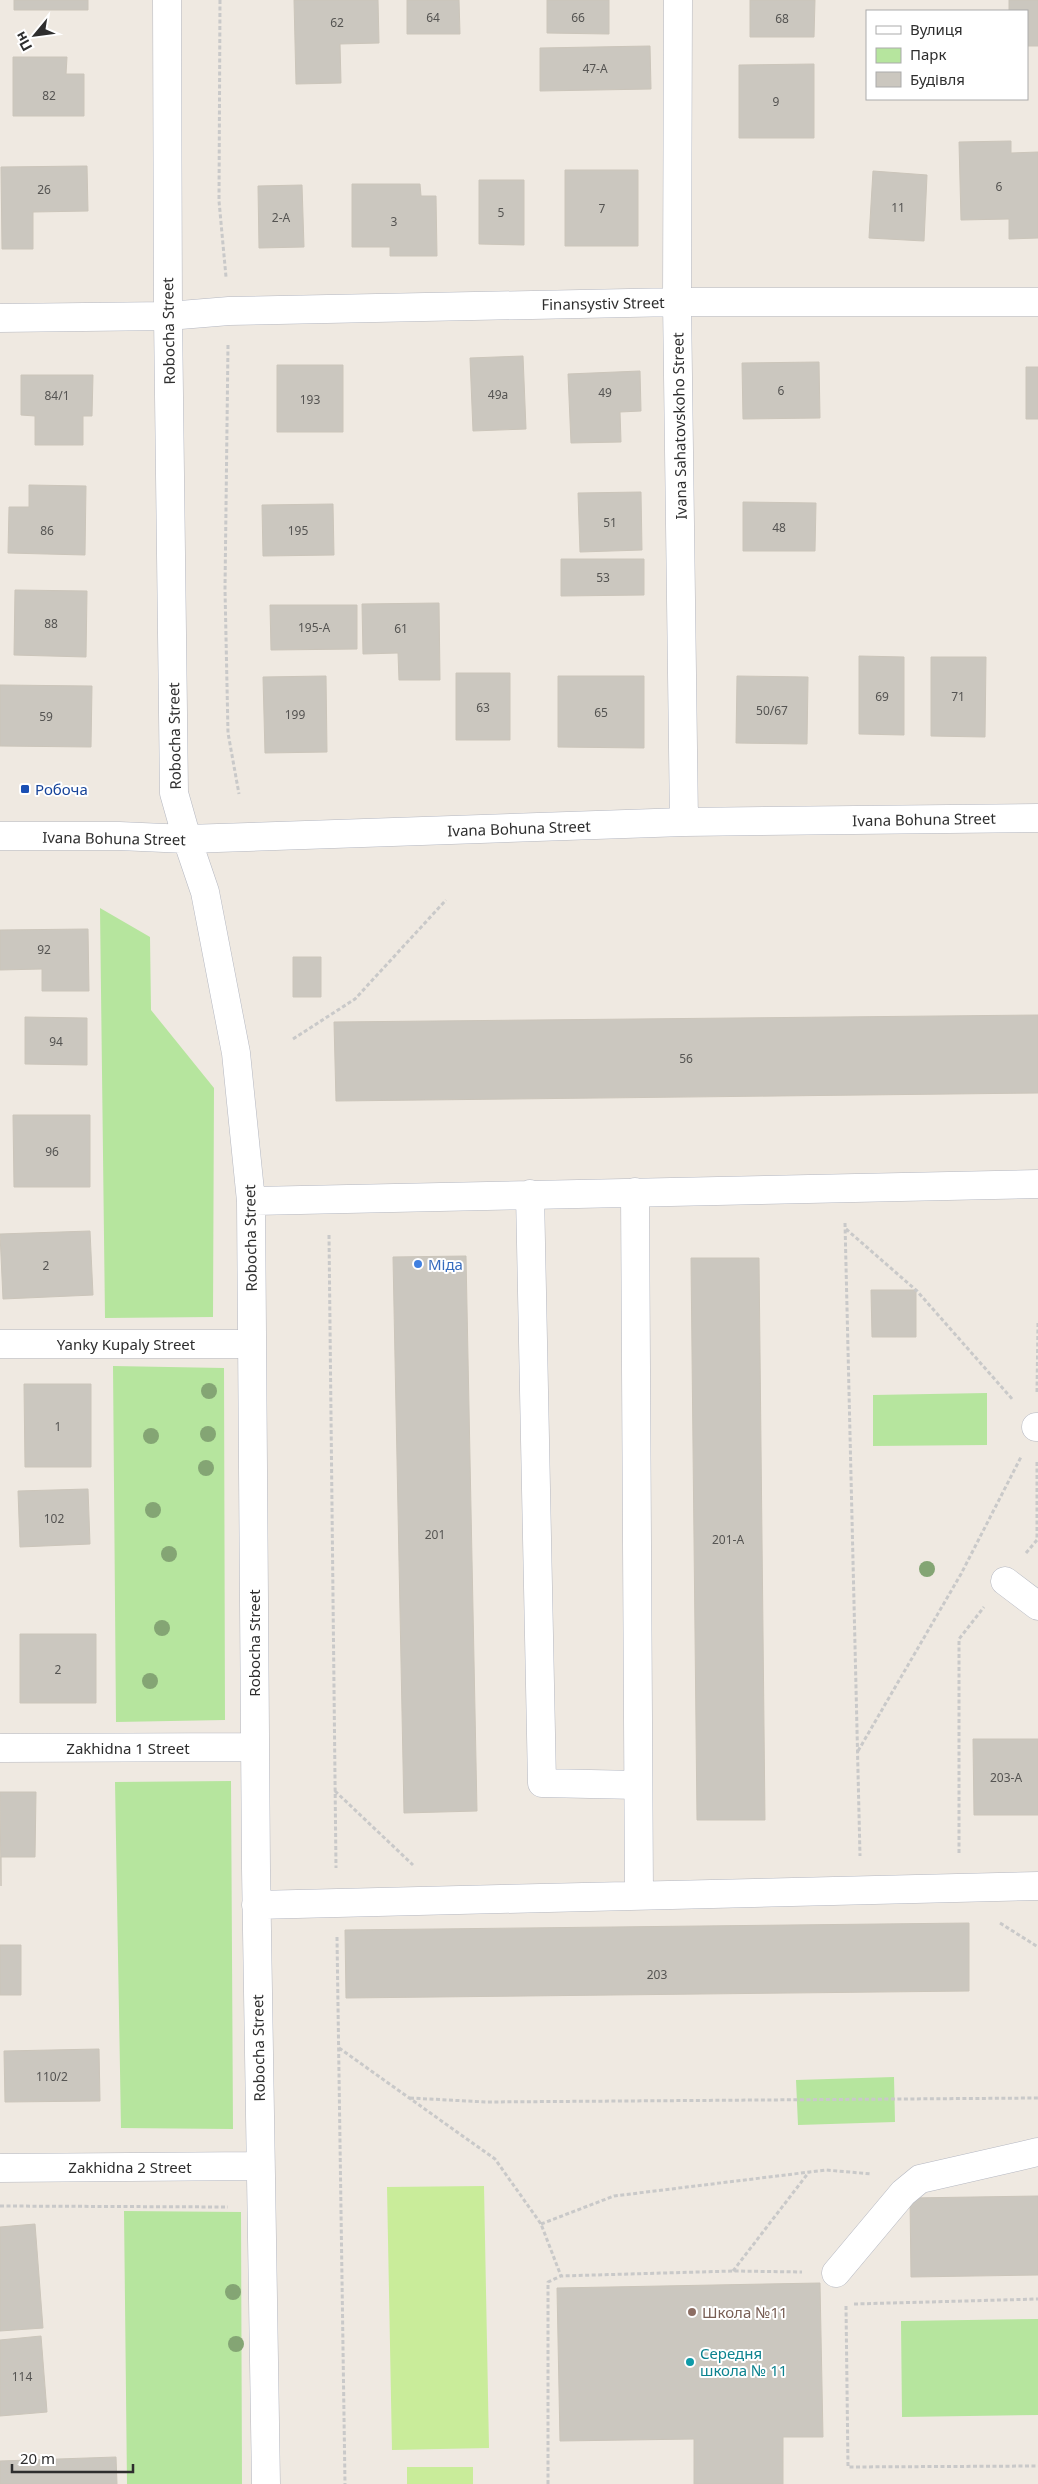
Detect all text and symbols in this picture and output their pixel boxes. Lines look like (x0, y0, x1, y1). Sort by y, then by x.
house number: 64 (426, 9, 440, 26)
house number: 66 (571, 9, 585, 26)
north arrow (10, 10, 60, 60)
house number: 68 (775, 10, 789, 27)
legend (866, 10, 1028, 100)
house number: 62 (330, 14, 344, 31)
text: Вулиця (910, 19, 963, 39)
text: Пн (10, 28, 36, 55)
text: Парк (910, 44, 946, 64)
house number: 47-А (582, 60, 608, 77)
text: Будівля (910, 69, 965, 89)
house number: 82 (42, 87, 56, 104)
house number: 9 (773, 93, 780, 110)
house number: 6 (996, 178, 1003, 195)
house number: 26 (37, 181, 51, 198)
house number: 11 (891, 199, 905, 216)
house number: 7 (599, 200, 606, 217)
house number: 5 (498, 204, 505, 221)
house number: 2-А (272, 209, 291, 226)
house number: 3 (391, 213, 398, 230)
street label: Robocha Street (157, 277, 179, 385)
street label: Finansystiv Street (541, 292, 665, 314)
street label: Ivana Sahatovskoho Street (667, 332, 691, 520)
house number: 6 (778, 382, 785, 399)
house number: 49 (598, 384, 612, 401)
house number: 49а (488, 386, 508, 403)
house number: 84/1 (44, 387, 70, 404)
house number: 193 (300, 391, 320, 408)
house number: 51 (603, 514, 617, 531)
house number: 48 (772, 519, 786, 536)
house number: 86 (40, 522, 54, 539)
house number: 195 (288, 522, 308, 539)
house number: 53 (596, 569, 610, 586)
house number: 88 (44, 615, 58, 632)
house number: 195-А (298, 619, 330, 636)
house number: 61 (394, 620, 408, 637)
street label: Robocha Street (163, 682, 185, 790)
house number: 69 (875, 688, 889, 705)
house number: 71 (951, 688, 965, 705)
house number: 63 (476, 699, 490, 716)
house number: 50/67 (756, 702, 788, 719)
house number: 65 (594, 704, 608, 721)
house number: 199 (285, 706, 305, 723)
house number: 59 (39, 708, 53, 725)
place label: Робоча (35, 779, 88, 799)
marker: Робоча (19, 783, 31, 795)
street label: Ivana Bohuna Street (852, 808, 997, 830)
street label: Ivana Bohuna Street (447, 815, 592, 840)
street label: Ivana Bohuna Street (42, 827, 187, 849)
house number: 92 (37, 941, 51, 958)
house number: 94 (49, 1033, 63, 1050)
house number: 56 (679, 1050, 693, 1067)
house number: 96 (45, 1143, 59, 1160)
street label: Robocha Street (239, 1184, 261, 1292)
place label: Міда (428, 1254, 463, 1274)
house number: 2 (43, 1257, 50, 1274)
marker: Міда (412, 1258, 424, 1270)
street label: Yanky Kupaly Street (57, 1334, 196, 1354)
house number: 1 (55, 1418, 61, 1435)
house number: 102 (44, 1510, 64, 1527)
house number: 201 (425, 1526, 445, 1543)
house number: 201-А (712, 1531, 744, 1548)
street label: Robocha Street (244, 1589, 264, 1697)
house number: 2 (55, 1661, 62, 1678)
street label: Zakhidna 1 Street (66, 1738, 190, 1758)
house number: 203-А (990, 1769, 1022, 1786)
house number: 203 (647, 1966, 667, 1983)
street label: Robocha Street (247, 1994, 269, 2102)
house number: 110/2 (36, 2068, 68, 2085)
street label: Zakhidna 2 Street (68, 2157, 192, 2177)
place label: Школа №11 (702, 2302, 788, 2322)
marker: Школа №11 (686, 2306, 698, 2318)
place label: Середня школа № 11 (700, 2343, 787, 2380)
marker: Середня школа № 11 (684, 2356, 696, 2368)
house number: 114 (12, 2368, 32, 2385)
scale bar (12, 2442, 134, 2474)
text: 20 m (20, 2448, 55, 2468)

